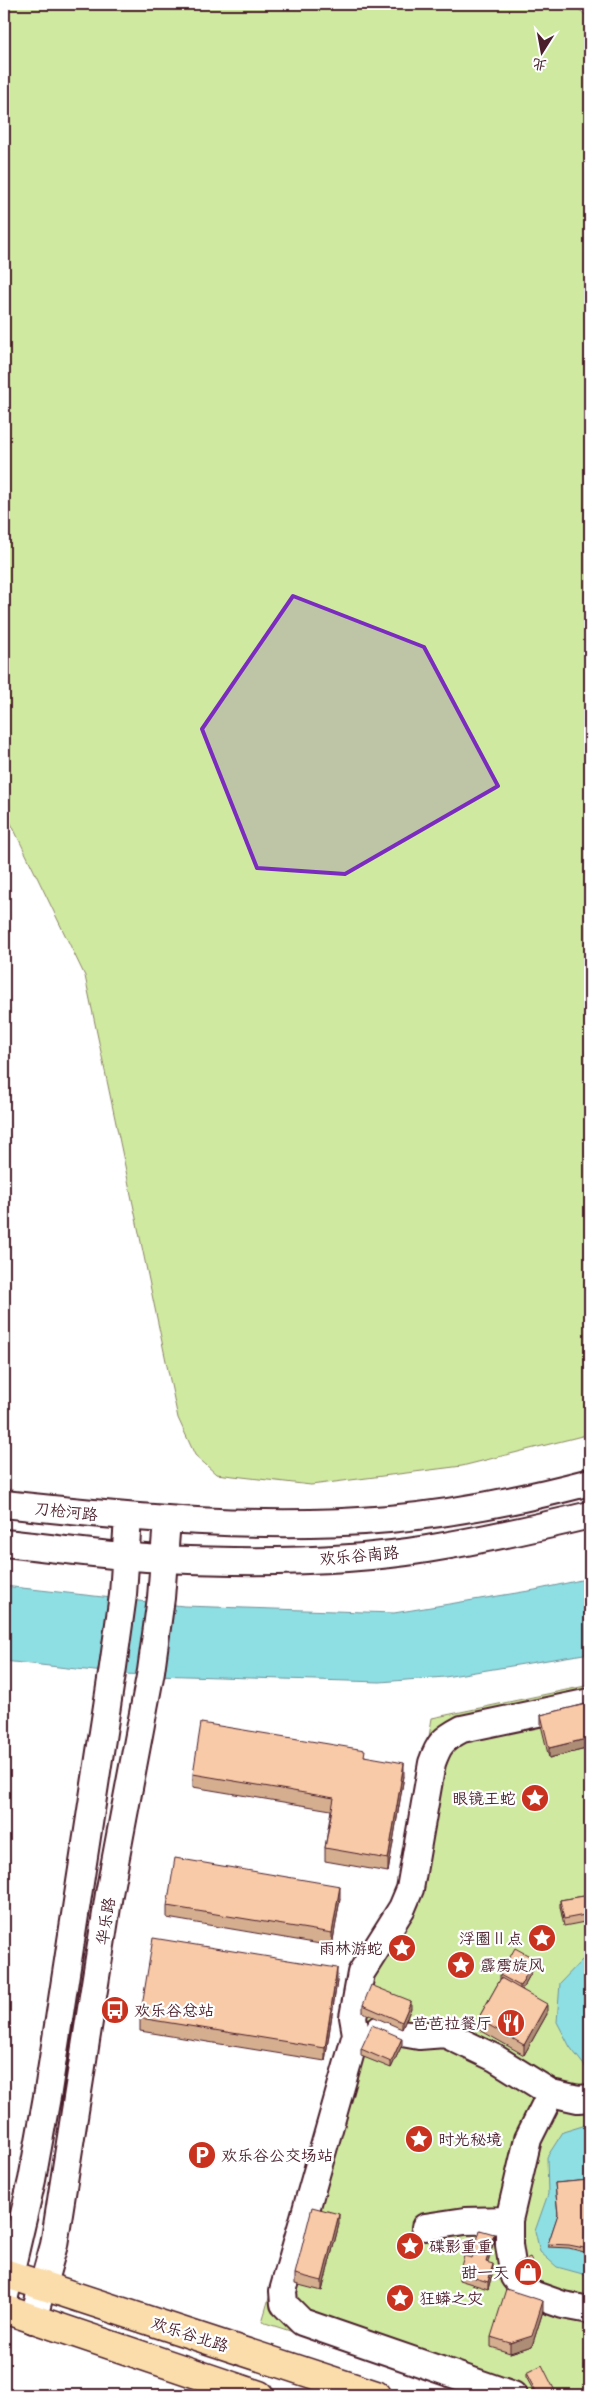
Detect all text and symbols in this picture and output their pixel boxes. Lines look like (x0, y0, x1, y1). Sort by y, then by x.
north arrow (516, 28, 566, 78)
text: 北 (531, 55, 548, 75)
street label: 刀枪河路 (33, 1498, 99, 1524)
street label: 欢乐谷南路 (318, 1542, 400, 1568)
place icon: 眼镜王蛇 (520, 1783, 550, 1813)
place label: 眼镜王蛇 (452, 1788, 516, 1808)
street label: 华乐路 (91, 1896, 119, 1946)
place icon: 浮圈Ⅱ点 (527, 1923, 557, 1953)
place label: 浮圈Ⅱ点 (459, 1928, 523, 1948)
place icon: 雨林游蛇 (387, 1933, 417, 1963)
place label: 雨林游蛇 (319, 1938, 383, 1958)
place icon: 霹雳旋风 (446, 1950, 476, 1980)
place label: 霹雳旋风 (480, 1955, 544, 1975)
bus stop icon: 欢乐谷总站 (100, 1995, 130, 2025)
place label: 欢乐谷总站 (134, 2000, 214, 2020)
restaurant icon: 芭芭拉餐厅 (496, 2008, 526, 2038)
place label: 芭芭拉餐厅 (412, 2013, 492, 2033)
place icon: 时光秘境 (404, 2124, 434, 2154)
place label: 时光秘境 (438, 2129, 502, 2149)
parking icon: 欢乐谷公交场站 (187, 2140, 217, 2170)
place label: 欢乐谷公交场站 (221, 2145, 333, 2165)
place icon: 碟影重重 (395, 2231, 425, 2261)
place label: 碟影重重 (429, 2236, 493, 2256)
shop icon: 甜一天 (513, 2257, 543, 2287)
place label: 甜一天 (461, 2262, 509, 2282)
place icon: 狂蟒之灾 (385, 2283, 415, 2313)
place label: 狂蟒之灾 (419, 2288, 483, 2308)
street label: 欢乐谷北路 (149, 2312, 231, 2356)

